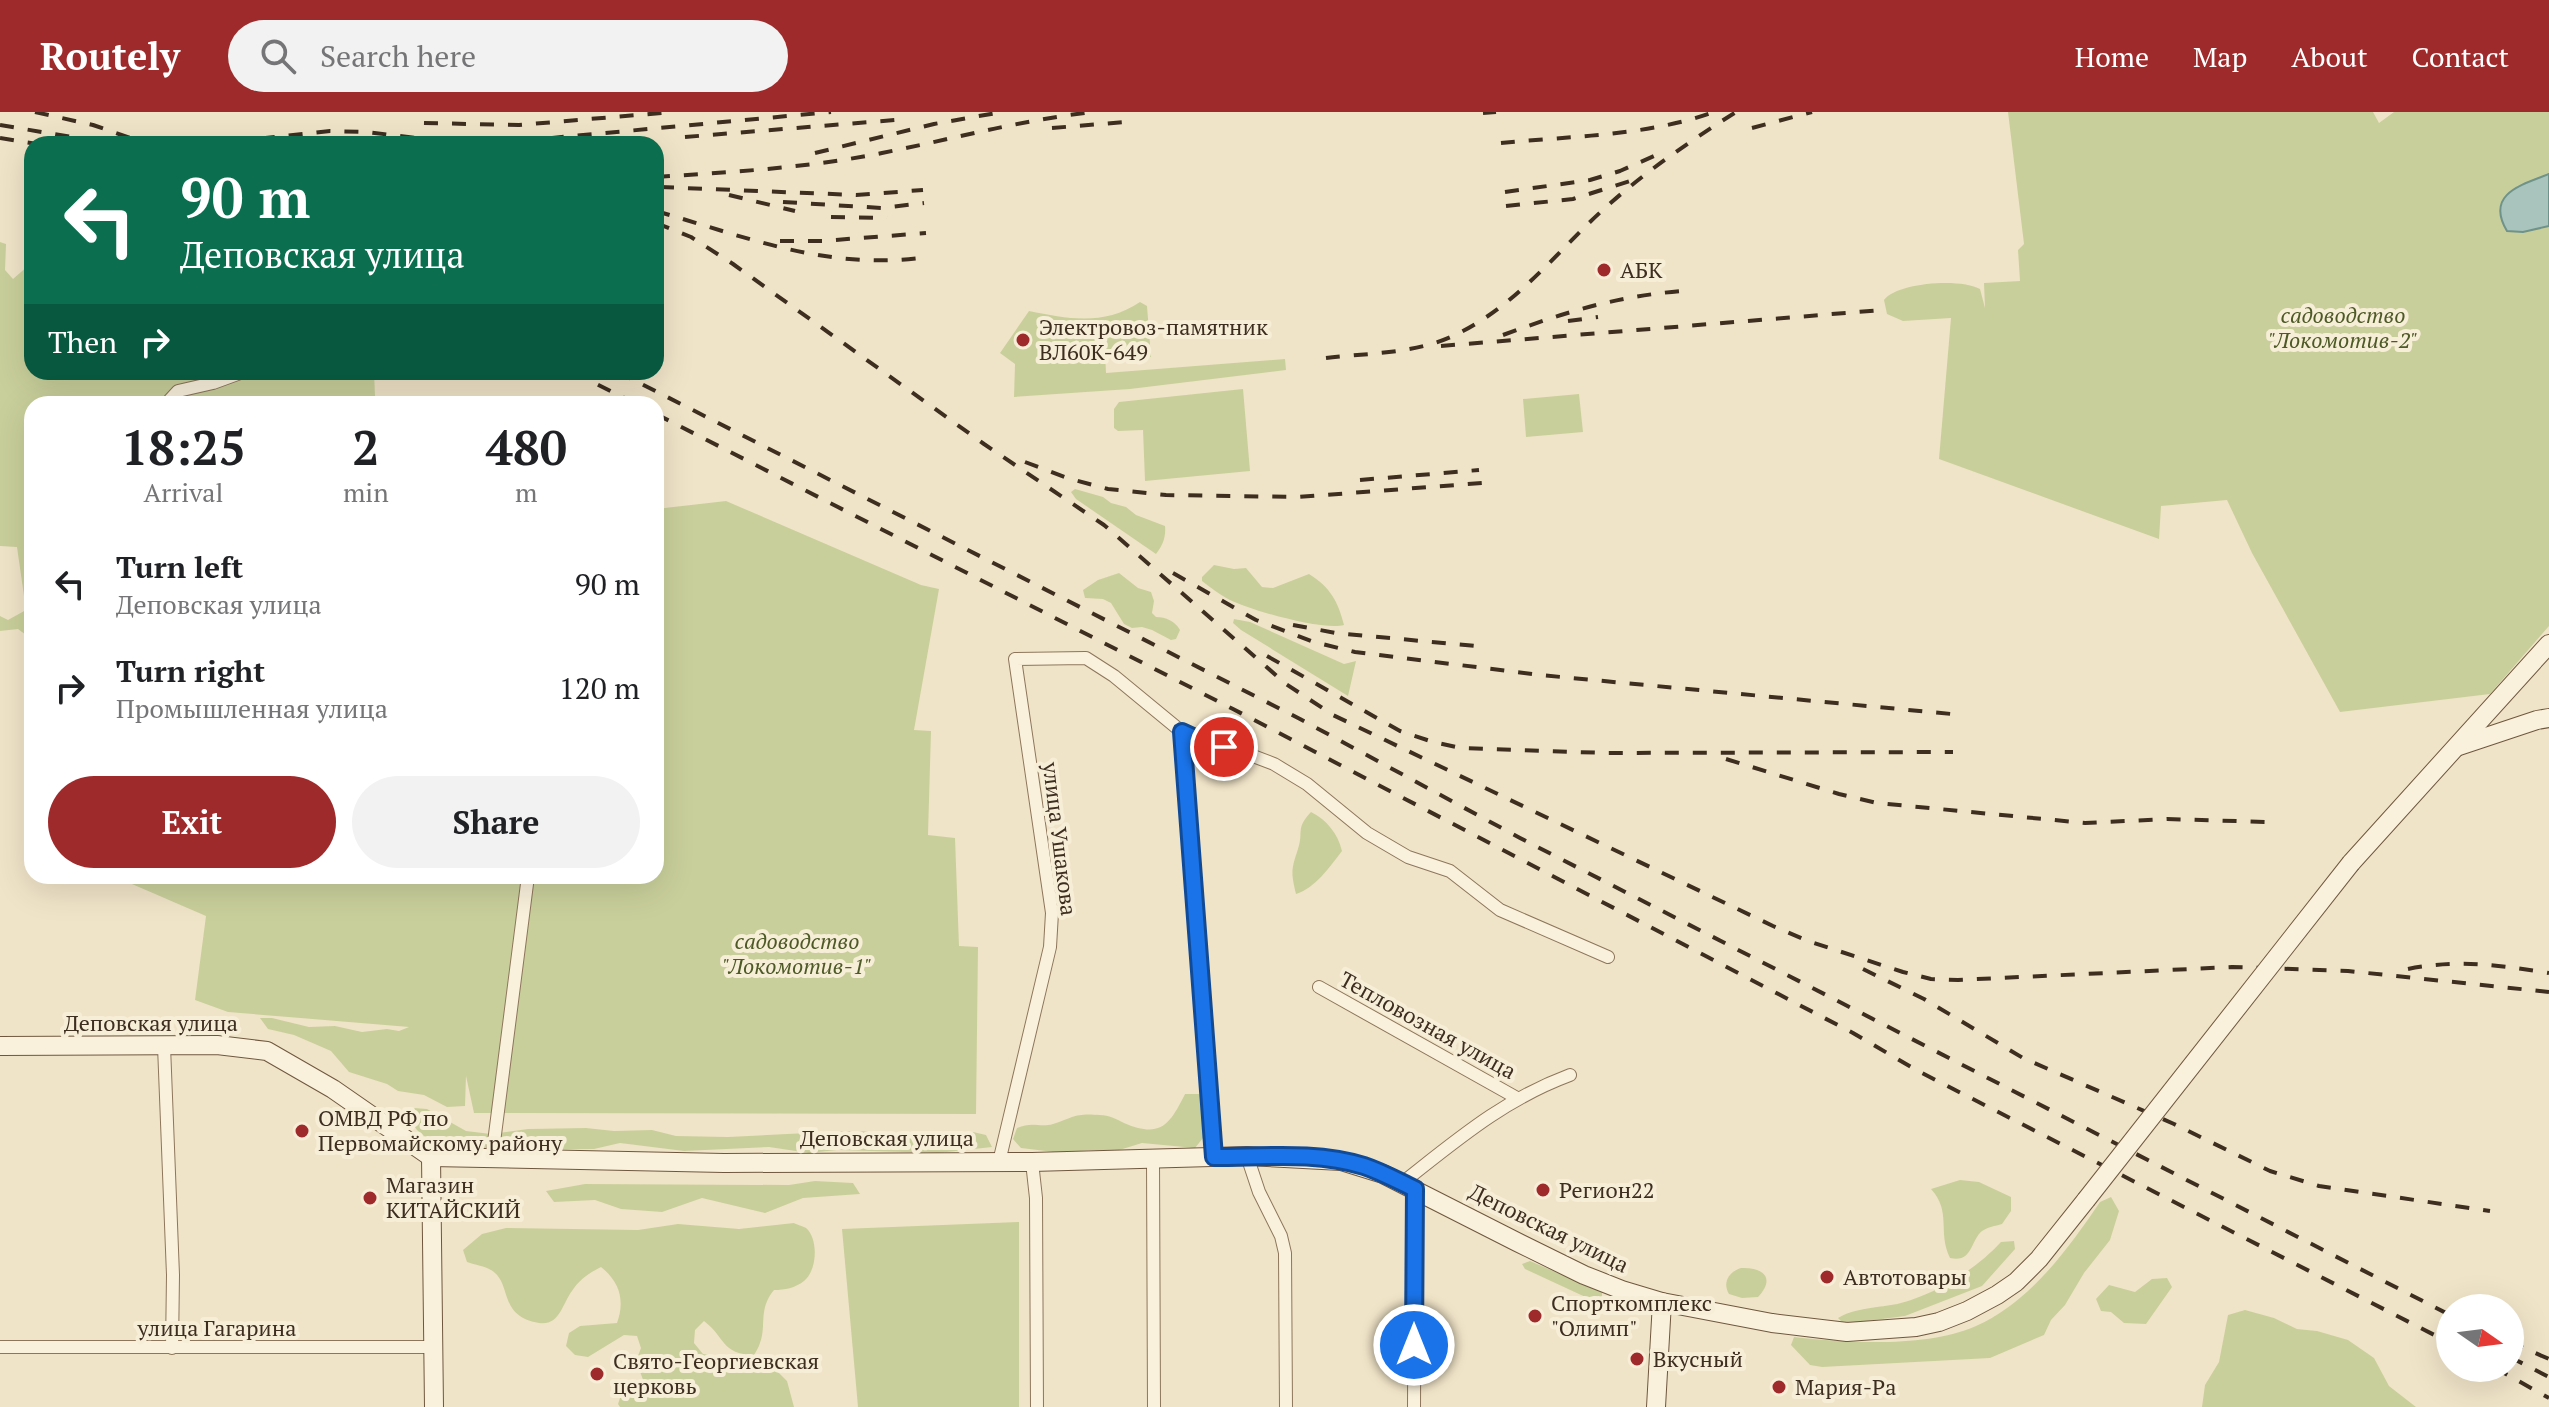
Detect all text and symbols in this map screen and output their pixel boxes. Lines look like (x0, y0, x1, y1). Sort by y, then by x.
search box (228, 20, 788, 92)
text: Routely (40, 31, 180, 81)
icon: search (256, 34, 300, 78)
text: Search here (320, 36, 476, 76)
text: Home (2075, 38, 2149, 75)
text: Map (2193, 38, 2247, 75)
text: About (2291, 38, 2368, 75)
text: Contact (2412, 38, 2509, 75)
text: 90 m (180, 160, 310, 234)
icon: left (48, 168, 152, 272)
text: Деповская улица (180, 231, 465, 278)
place label: АБК (1620, 255, 1663, 284)
marker: АБК (1595, 261, 1613, 279)
park label: садоводство "Локомотив-2" (2268, 300, 2418, 354)
place label: Электровоз-памятник ВЛ60К-649 (1039, 312, 1268, 366)
icon: right (133, 320, 177, 364)
text: Then (48, 322, 117, 362)
marker: Электровоз-памятник ВЛ60К-649 (1014, 331, 1032, 349)
text: 18:25 (121, 415, 246, 479)
text: 2 (352, 415, 379, 479)
text: 480 (486, 415, 567, 479)
text: Arrival (144, 475, 223, 509)
text: min (343, 475, 389, 509)
text: m (515, 475, 538, 509)
text: Turn left (116, 547, 243, 587)
icon: left (48, 562, 92, 606)
text: 90 m (575, 564, 640, 604)
text: Деповская улица (116, 587, 322, 621)
text: Turn right (116, 651, 265, 691)
icon: right (48, 666, 92, 710)
text: 120 m (559, 668, 640, 708)
text: Промышленная улица (116, 691, 388, 725)
pin (1190, 713, 1258, 781)
icon: arrive (1202, 725, 1246, 769)
street label: улица Ушакова (1037, 760, 1084, 917)
button: Exit (48, 776, 336, 868)
button: Share (352, 776, 640, 868)
park label: садоводство "Локомотив-1" (722, 926, 872, 980)
street label: Тепловозная улица (1335, 964, 1522, 1085)
street label: Деповская улица (64, 1008, 238, 1037)
place label: ОМВД РФ по Первомайскому району (318, 1103, 563, 1157)
marker: ОМВД РФ по Первомайскому району (293, 1122, 311, 1140)
street label: Деповская улица (800, 1123, 974, 1152)
place label: Магазин КИТАЙСКИЙ (386, 1170, 521, 1224)
place label: Регион22 (1559, 1175, 1655, 1204)
street label: Деповская улица (1465, 1176, 1634, 1279)
marker: Регион22 (1534, 1181, 1552, 1199)
marker: Магазин КИТАЙСКИЙ (361, 1189, 379, 1207)
place label: Автотовары (1843, 1262, 1967, 1291)
marker: Автотовары (1818, 1268, 1836, 1286)
place label: Спорткомплекс "Олимп" (1551, 1288, 1712, 1342)
north arrow (2436, 1294, 2524, 1382)
map controls (2436, 1294, 2524, 1382)
position arrow (1372, 1303, 1456, 1387)
marker: Спорткомплекс "Олимп" (1526, 1307, 1544, 1325)
street label: улица Гагарина (137, 1313, 296, 1342)
place label: Вкусный (1653, 1344, 1743, 1373)
place label: Свято-Георгиевская церковь (613, 1346, 819, 1400)
marker: Вкусный (1628, 1350, 1646, 1368)
marker: Свято-Георгиевская церковь (588, 1365, 606, 1383)
place label: Мария-Ра (1795, 1372, 1896, 1401)
marker: Мария-Ра (1770, 1378, 1788, 1396)

